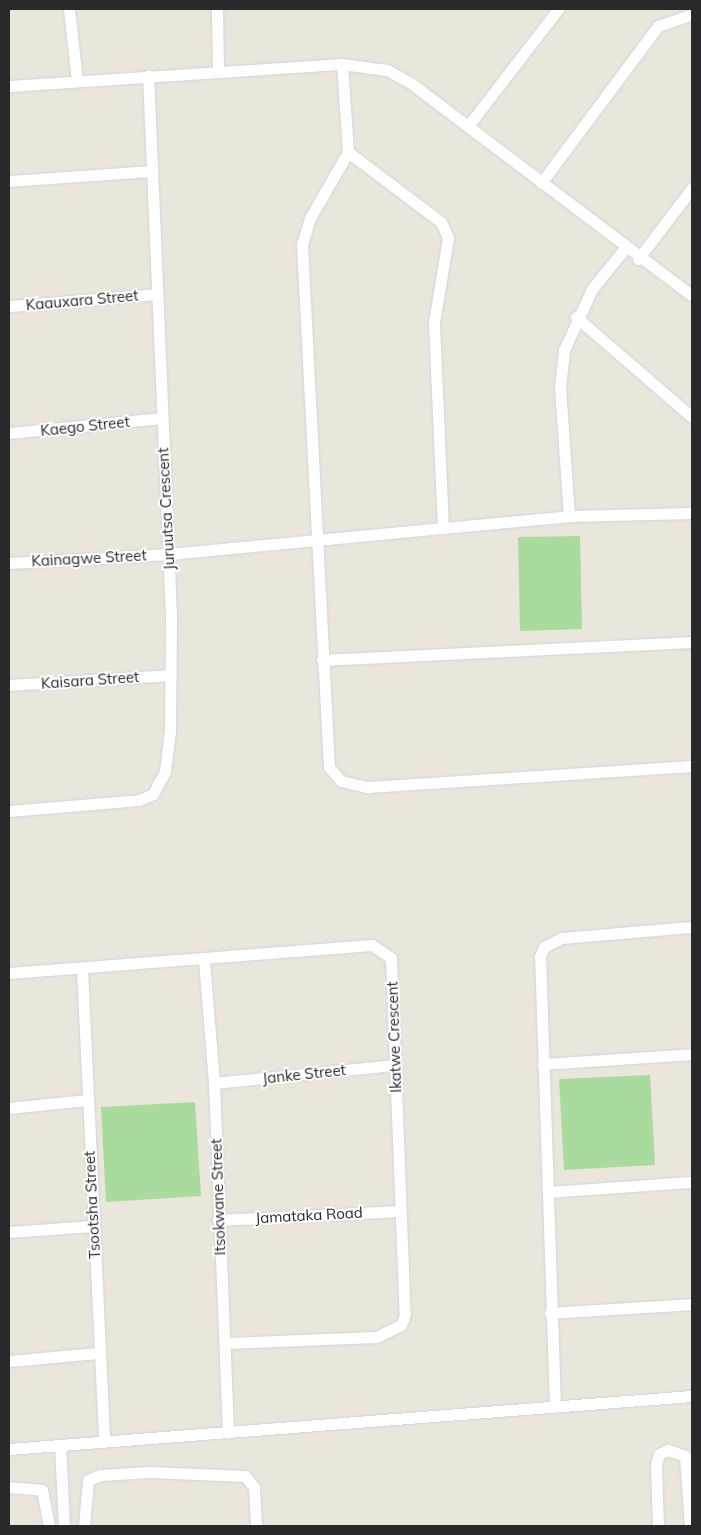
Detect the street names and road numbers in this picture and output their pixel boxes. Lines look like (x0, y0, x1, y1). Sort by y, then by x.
street label: Kaauxara Street (25, 286, 139, 314)
street label: Kaego Street (39, 412, 131, 440)
street label: Juruutsa Crescent (154, 447, 178, 571)
street label: Kainagwe Street (31, 546, 147, 570)
street label: Kaisara Street (40, 668, 140, 692)
street label: Ikatwe Crescent (383, 981, 405, 1093)
street label: Janke Street (261, 1061, 347, 1087)
street label: Itsokwane Street (207, 1138, 229, 1256)
street label: Tsootsha Street (80, 1150, 104, 1260)
street label: Jamataka Road (255, 1203, 363, 1227)

